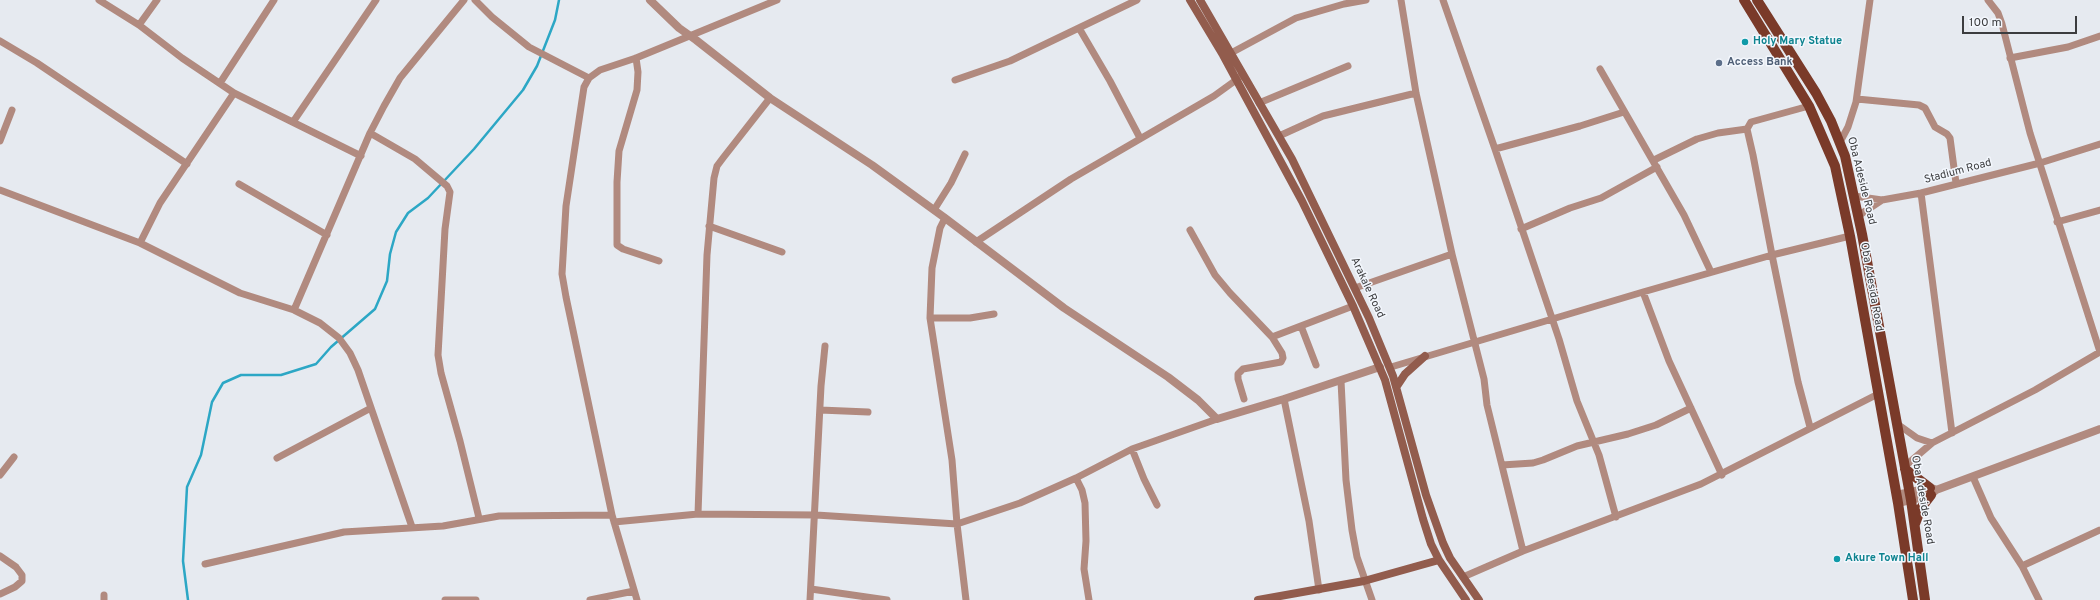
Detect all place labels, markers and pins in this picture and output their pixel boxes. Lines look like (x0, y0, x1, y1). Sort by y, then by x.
place label: Holy Mary Statue (1753, 35, 1842, 49)
marker: Holy Mary Statue (1740, 37, 1750, 47)
place label: Access Bank (1727, 56, 1793, 70)
marker: Access Bank (1714, 58, 1724, 68)
place label: Akure Town Hall (1845, 552, 1928, 566)
marker: Akure Town Hall (1832, 554, 1842, 564)

